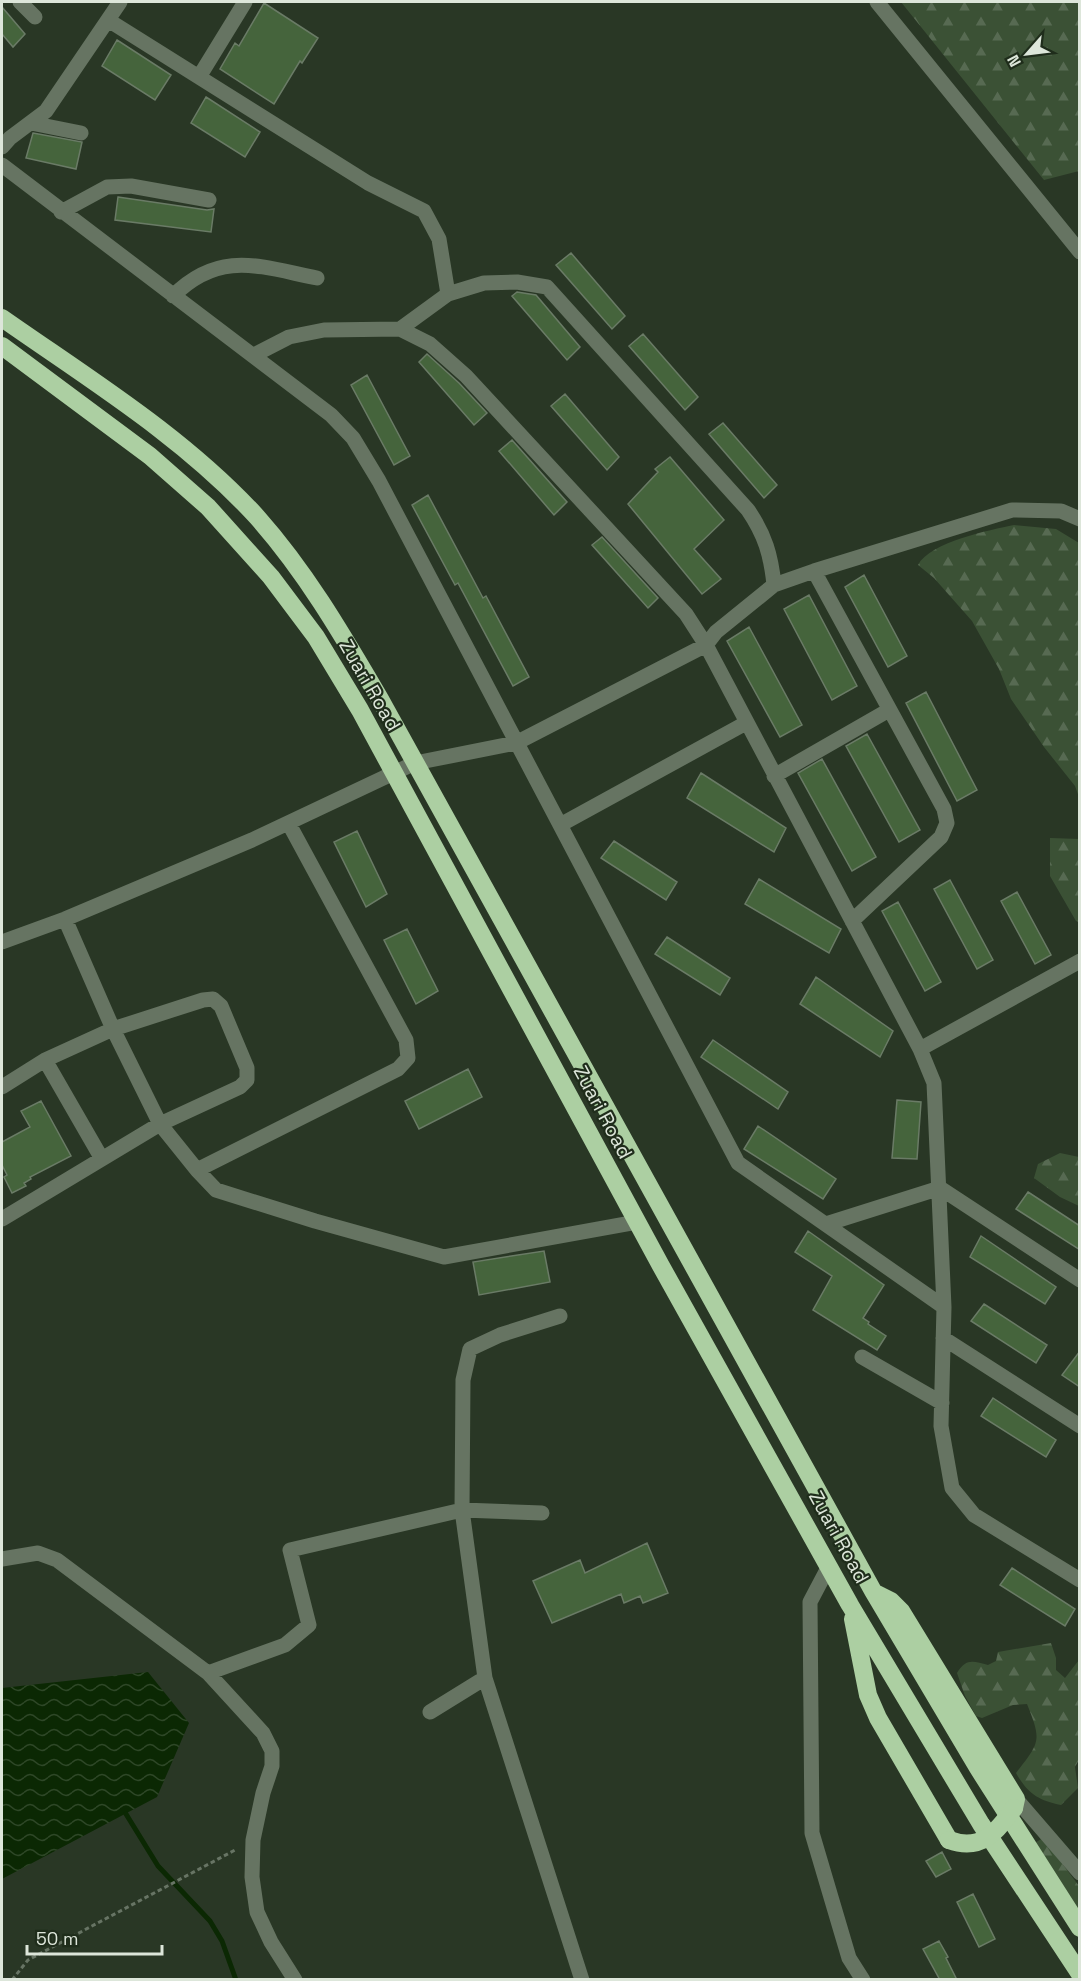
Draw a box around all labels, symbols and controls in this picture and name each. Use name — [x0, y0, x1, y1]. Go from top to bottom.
north arrow — [997, 24, 1057, 84]
text: N — [1002, 51, 1026, 70]
street label: Zuari Road — [333, 634, 407, 736]
street label: Zuari Road — [568, 1061, 638, 1163]
street label: Zuari Road — [803, 1486, 875, 1588]
scale bar — [27, 1918, 162, 1956]
text: 50 m — [36, 1927, 78, 1950]

